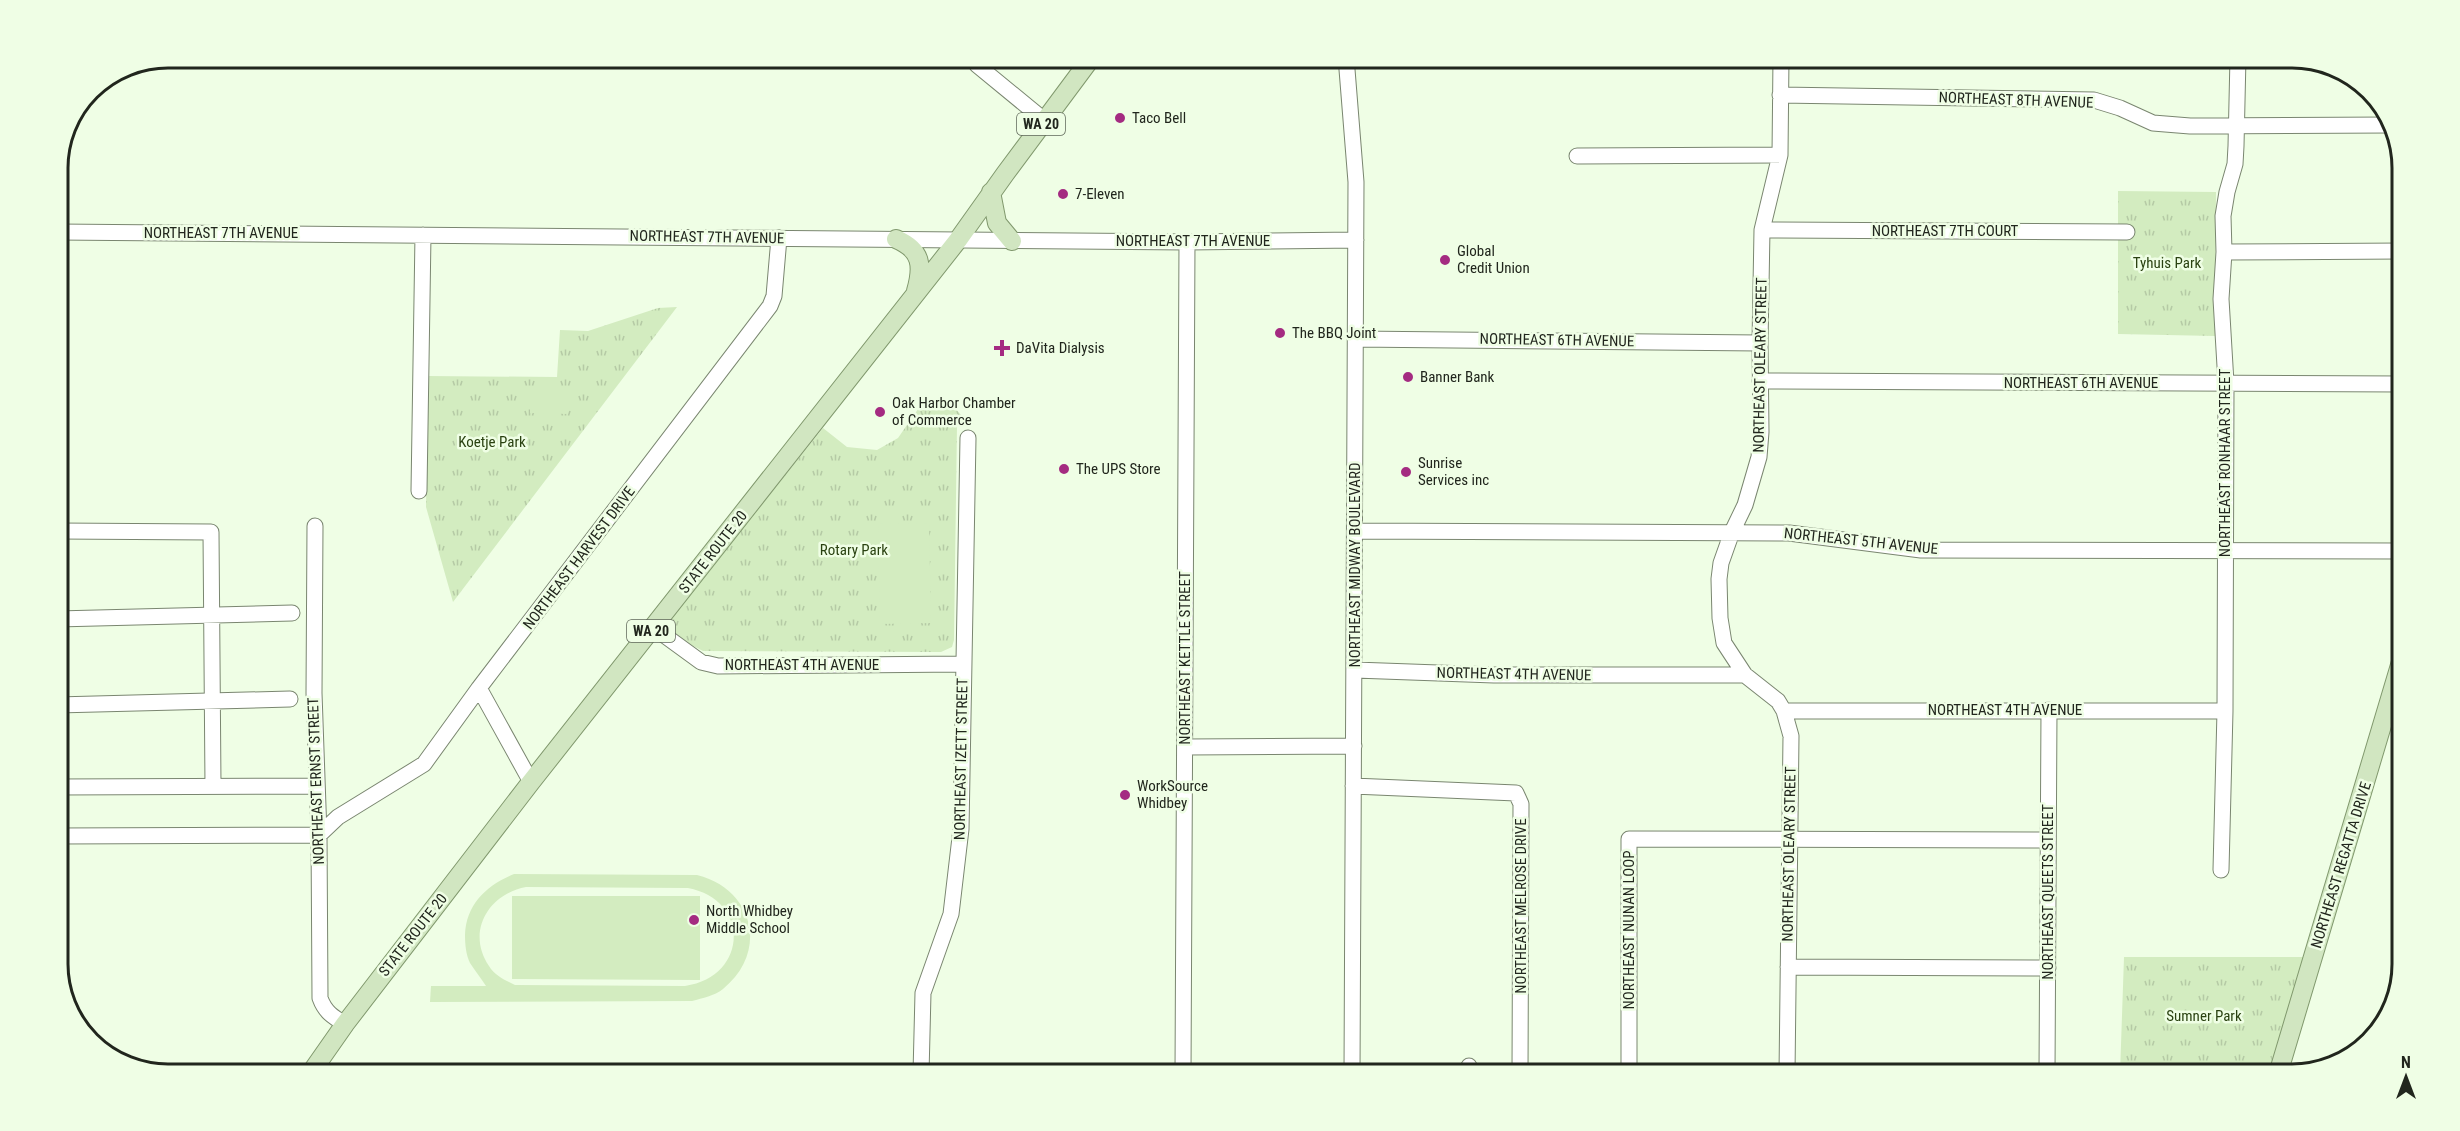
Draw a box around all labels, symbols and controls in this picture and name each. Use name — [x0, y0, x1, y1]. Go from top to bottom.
street label: NORTHEAST 8TH AVENUE — [1938, 88, 2094, 112]
place label: Taco Bell — [1132, 109, 1186, 127]
marker: Taco Bell — [1113, 111, 1127, 125]
road number: WA 20 — [1017, 113, 1065, 135]
place label: 7-Eleven — [1075, 185, 1125, 203]
marker: 7-Eleven — [1056, 187, 1070, 201]
street label: NORTHEAST 7TH COURT — [1872, 222, 2019, 240]
street label: NORTHEAST 7TH AVENUE — [144, 224, 298, 242]
street label: NORTHEAST 7TH AVENUE — [630, 227, 784, 247]
street label: NORTHEAST 7TH AVENUE — [1116, 232, 1270, 250]
place label: Global Credit Union — [1457, 242, 1530, 277]
marker: Global Credit Union — [1438, 253, 1452, 267]
park label: Tyhuis Park — [2133, 254, 2201, 272]
street label: NORTHEAST OLEARY STREET — [1749, 277, 1771, 453]
place label: The BBQ Joint — [1292, 324, 1376, 342]
marker: The BBQ Joint — [1273, 326, 1287, 340]
street label: NORTHEAST 6TH AVENUE — [1480, 330, 1634, 350]
marker: DaVita Dialysis — [993, 339, 1011, 357]
place label: DaVita Dialysis — [1016, 339, 1105, 357]
place label: Banner Bank — [1420, 368, 1495, 386]
street label: NORTHEAST RONHAAR STREET — [2216, 369, 2234, 557]
marker: Banner Bank — [1401, 370, 1415, 384]
street label: NORTHEAST 6TH AVENUE — [2004, 374, 2158, 392]
place label: Oak Harbor Chamber of Commerce — [892, 394, 1016, 429]
marker: Oak Harbor Chamber of Commerce — [873, 405, 887, 419]
park label: Koetje Park — [458, 433, 526, 451]
place label: Sunrise Services inc — [1418, 454, 1489, 489]
place label: The UPS Store — [1076, 460, 1161, 478]
marker: The UPS Store — [1057, 462, 1071, 476]
street label: NORTHEAST MIDWAY BOULEVARD — [1346, 463, 1364, 667]
marker: Sunrise Services inc — [1399, 465, 1413, 479]
street label: NORTHEAST HARVEST DRIVE — [519, 483, 639, 633]
street label: STATE ROUTE 20 — [675, 507, 751, 597]
street label: NORTHEAST 5TH AVENUE — [1783, 524, 1939, 558]
park label: Rotary Park — [820, 541, 888, 559]
street label: NORTHEAST KETTLE STREET — [1176, 571, 1194, 745]
road number: WA 20 — [627, 620, 675, 642]
street label: NORTHEAST 4TH AVENUE — [725, 656, 879, 674]
street label: NORTHEAST 4TH AVENUE — [1437, 664, 1591, 684]
street label: NORTHEAST IZETT STREET — [951, 678, 971, 840]
street label: NORTHEAST ERNST STREET — [304, 697, 328, 865]
street label: NORTHEAST 4TH AVENUE — [1928, 701, 2082, 719]
street label: NORTHEAST OLEARY STREET — [1778, 766, 1800, 942]
place label: WorkSource Whidbey — [1137, 777, 1208, 812]
street label: NORTHEAST REGATTA DRIVE — [2307, 780, 2375, 950]
marker: WorkSource Whidbey — [1118, 788, 1132, 802]
street label: NORTHEAST QUEETS STREET — [2039, 804, 2057, 980]
street label: NORTHEAST MELROSE DRIVE — [1512, 818, 1530, 994]
street label: NORTHEAST NUNAN LOOP — [1620, 850, 1638, 1010]
street label: STATE ROUTE 20 — [375, 890, 451, 980]
place label: North Whidbey Middle School — [706, 902, 793, 937]
marker: North Whidbey Middle School — [687, 913, 701, 927]
park label: Sumner Park — [2166, 1007, 2242, 1025]
north arrow — [2376, 1047, 2436, 1107]
text: N — [2401, 1053, 2411, 1072]

